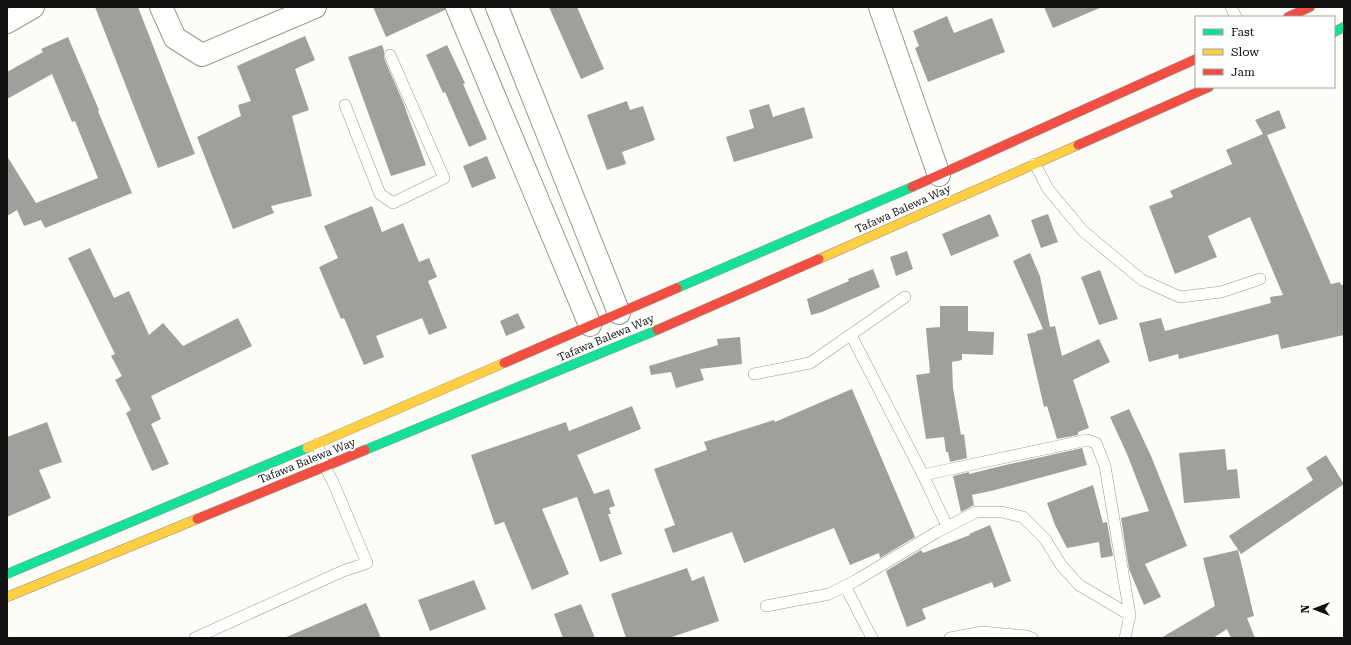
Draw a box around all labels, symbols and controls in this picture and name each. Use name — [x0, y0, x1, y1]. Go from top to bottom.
legend — [1195, 16, 1335, 88]
text: Fast — [1231, 25, 1255, 39]
text: Slow — [1231, 45, 1259, 59]
text: Jam — [1231, 65, 1255, 79]
street label: Tafawa Balewa Way — [853, 182, 953, 236]
street label: Tafawa Balewa Way — [556, 312, 657, 364]
street label: Tafawa Balewa Way — [257, 435, 358, 486]
north arrow — [1295, 589, 1335, 629]
text: N — [1299, 604, 1312, 613]

